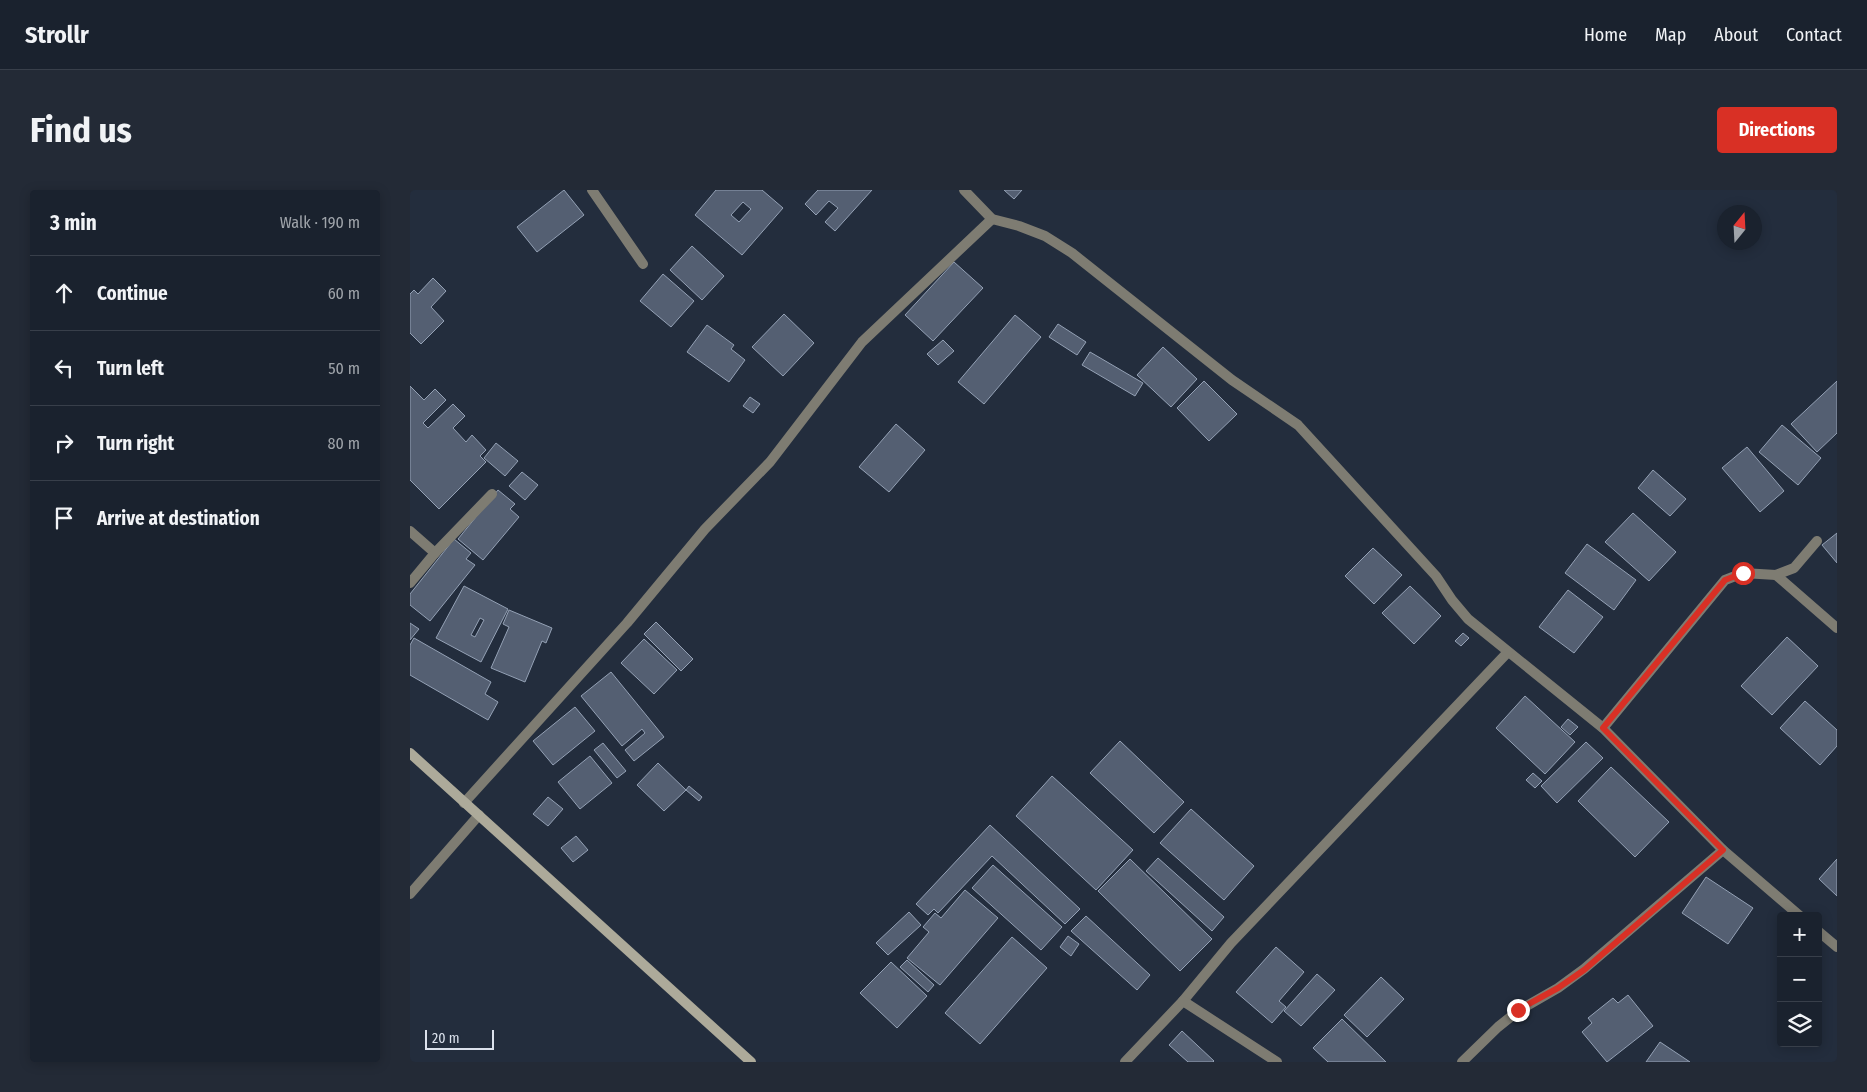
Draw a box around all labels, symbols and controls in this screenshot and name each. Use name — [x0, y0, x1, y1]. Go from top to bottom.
text: Strollr — [25, 21, 89, 49]
text: Home — [1584, 24, 1627, 46]
text: Map — [1655, 24, 1686, 46]
text: About — [1714, 24, 1758, 46]
text: Contact — [1786, 24, 1842, 46]
button: Directions — [1717, 107, 1837, 153]
text: Find us — [30, 109, 132, 151]
north arrow — [1717, 205, 1762, 250]
text: 3 min — [50, 210, 97, 236]
text: Walk · 190 m — [280, 213, 360, 232]
icon: ahead — [50, 279, 78, 307]
text: Continue — [97, 282, 168, 305]
text: 60 m — [328, 284, 360, 303]
icon: left — [50, 354, 78, 382]
text: Turn left — [97, 357, 164, 380]
text: 50 m — [328, 359, 360, 378]
icon: right — [50, 429, 78, 457]
text: Turn right — [97, 432, 174, 455]
text: 80 m — [328, 434, 360, 453]
icon: arrive — [50, 504, 78, 532]
text: Arrive at destination — [97, 507, 260, 530]
route start — [1732, 562, 1755, 585]
map controls — [1777, 912, 1822, 1047]
button: + — [1777, 912, 1822, 957]
button: − — [1777, 957, 1822, 1002]
route end — [1507, 999, 1530, 1022]
button: layers — [1777, 1002, 1822, 1047]
scale bar — [425, 1027, 494, 1050]
text: 20 m — [432, 1030, 460, 1047]

